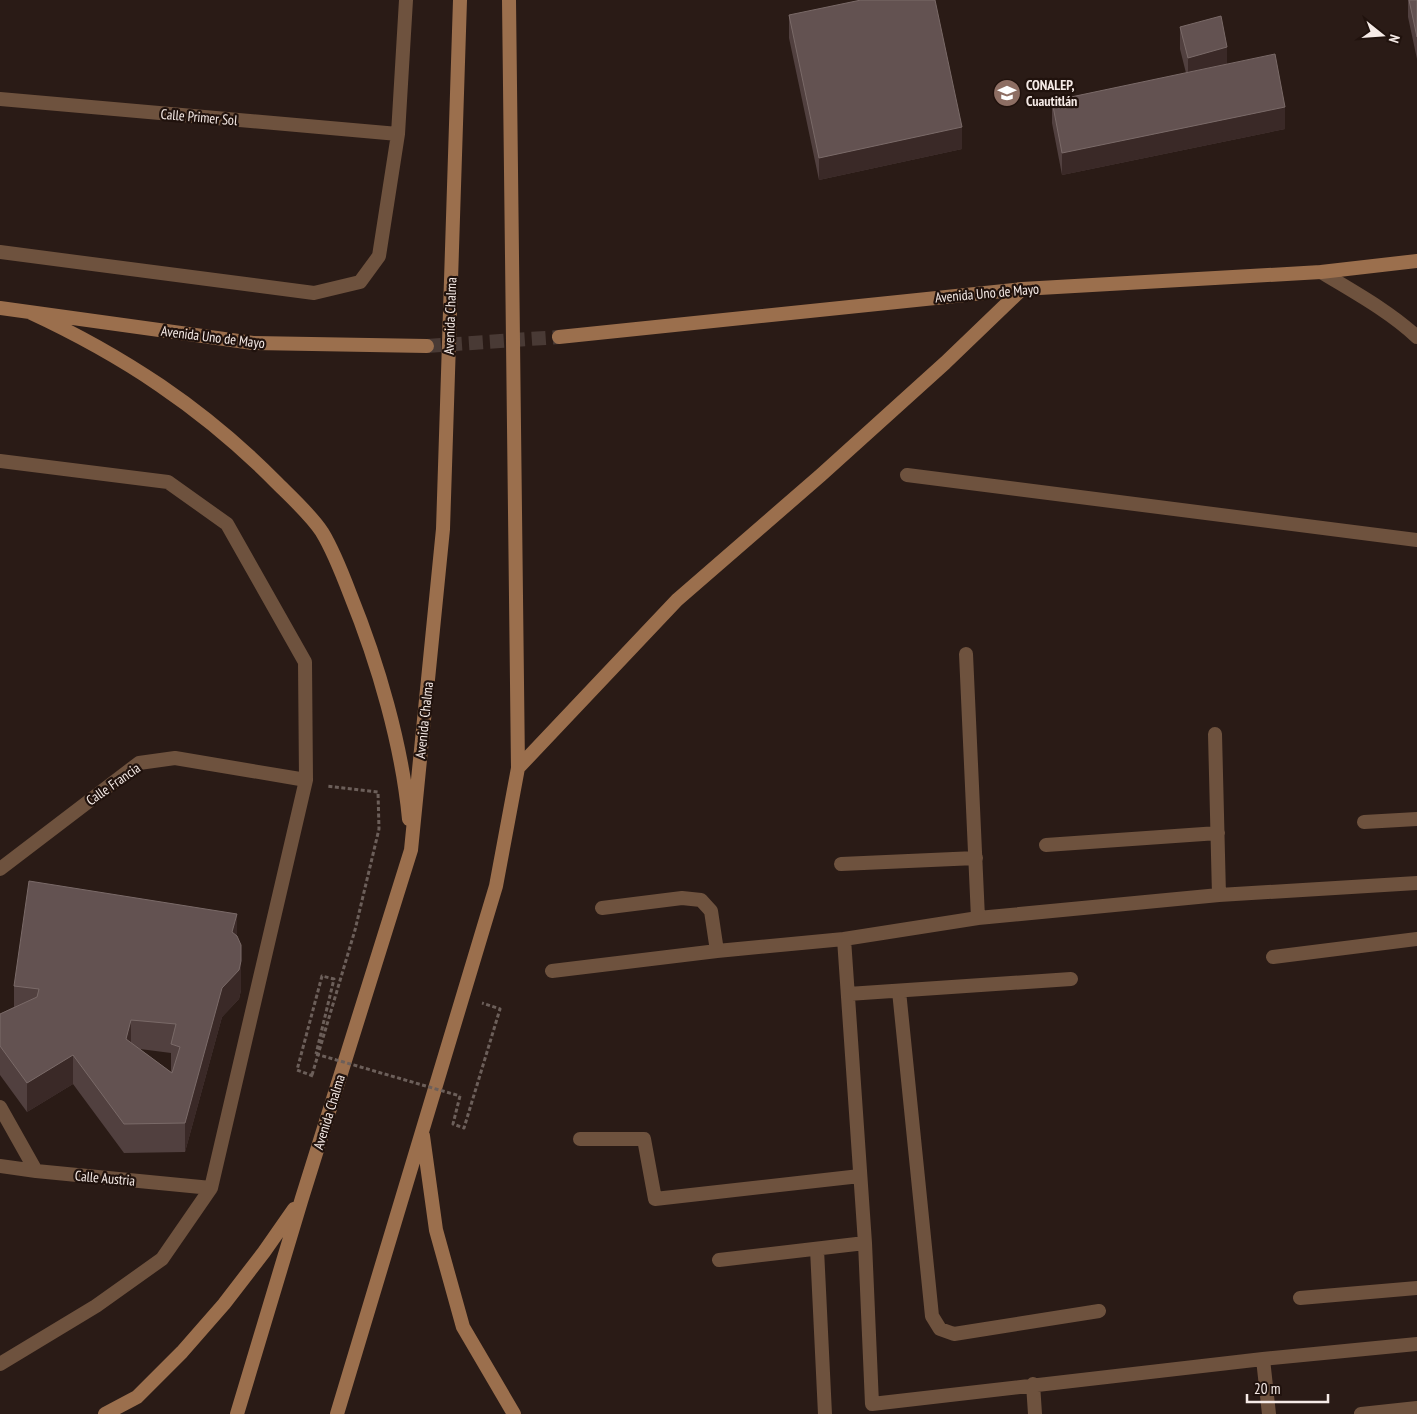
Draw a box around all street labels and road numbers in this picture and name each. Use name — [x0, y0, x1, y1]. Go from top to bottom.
street label: Calle Primer Sol — [160, 105, 239, 129]
street label: Avenida Chalma — [440, 277, 460, 355]
street label: Avenida Uno de Mayo — [934, 279, 1040, 307]
street label: Avenida Uno de Mayo — [160, 322, 266, 352]
street label: Avenida Chalma — [411, 681, 437, 759]
street label: Calle Francia — [82, 759, 144, 809]
street label: Avenida Chalma — [309, 1072, 349, 1152]
street label: Calle Austria — [74, 1166, 136, 1190]

